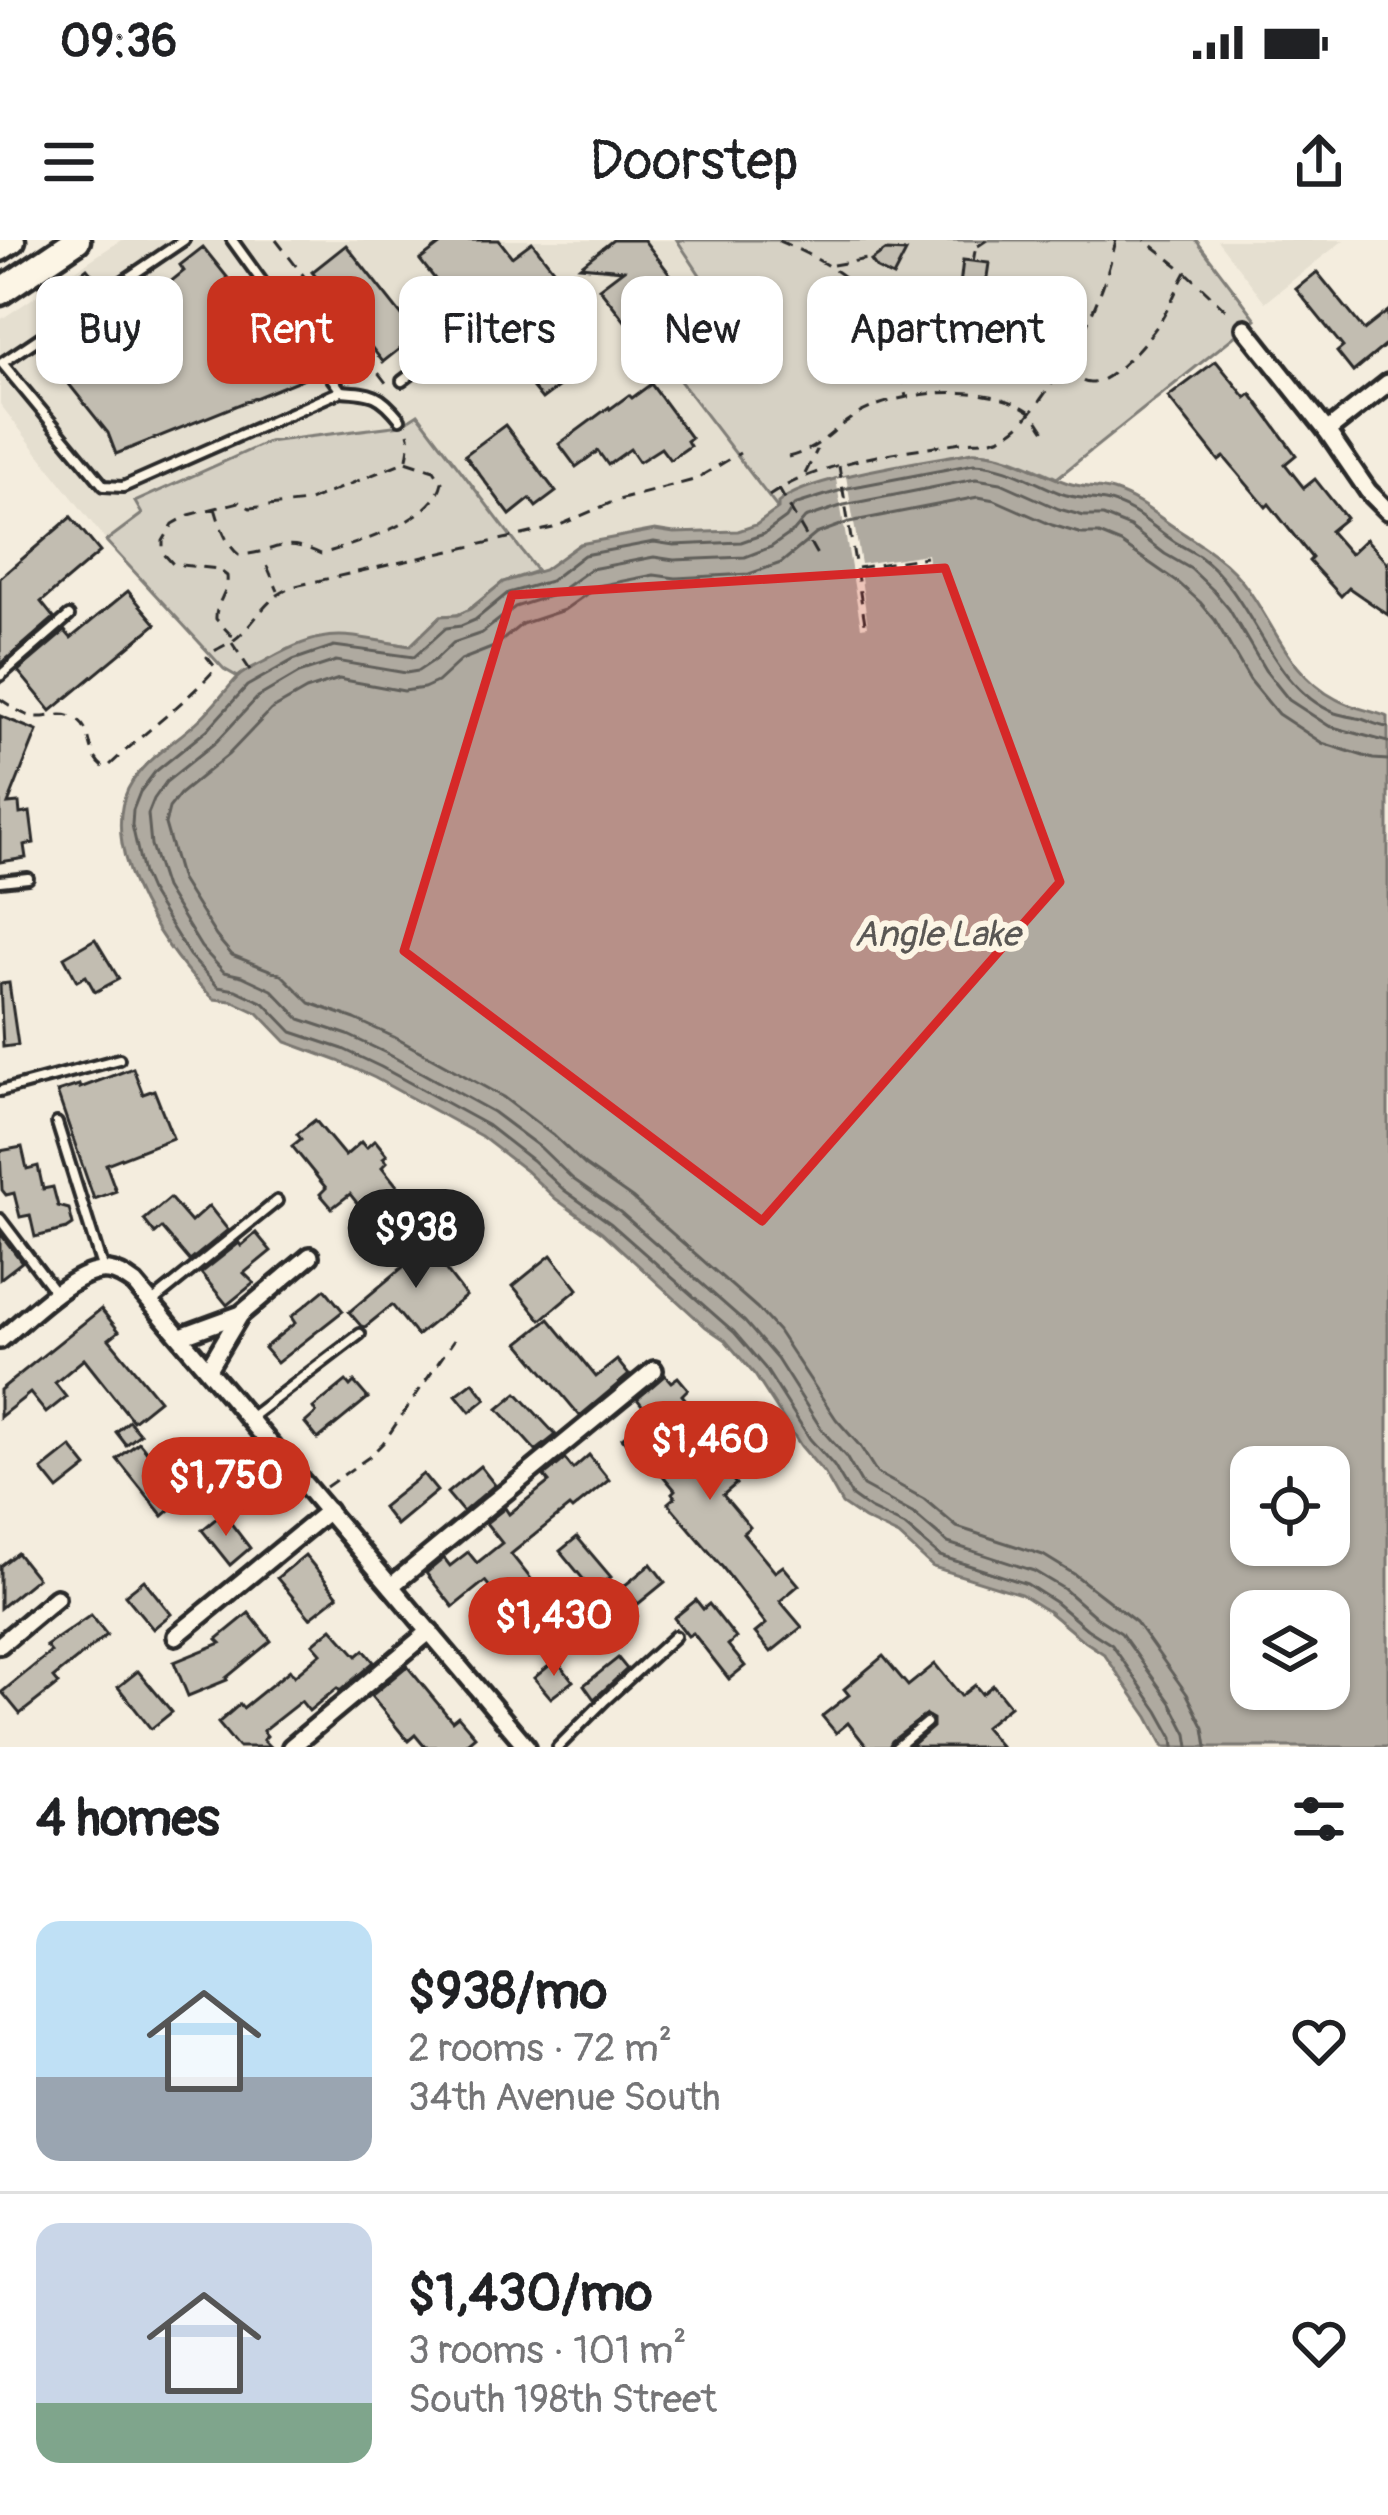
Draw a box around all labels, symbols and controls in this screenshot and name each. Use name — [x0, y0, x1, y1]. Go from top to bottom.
text: 09:36 — [60, 14, 177, 70]
text: Doorstep — [589, 128, 799, 196]
icon: menu — [36, 129, 102, 195]
icon: share — [1286, 129, 1352, 195]
chip: Buy — [36, 276, 183, 384]
chip: Rent — [207, 276, 375, 384]
chip: Filters — [399, 276, 597, 384]
chip: New — [621, 276, 783, 384]
chip: Apartment — [807, 276, 1087, 384]
water label: Angle Lake — [854, 912, 1023, 957]
pin: $938 — [345, 1189, 487, 1291]
text: $938 — [375, 1203, 457, 1252]
pin: $1,460 — [612, 1401, 808, 1503]
text: $1,460 — [651, 1415, 769, 1464]
pin: $1,750 — [128, 1437, 324, 1539]
map controls — [1230, 1446, 1350, 1710]
button: locate — [1230, 1446, 1350, 1566]
text: $1,750 — [169, 1451, 283, 1500]
pin: $1,430 — [456, 1577, 652, 1679]
button: layers — [1230, 1590, 1350, 1710]
text: $1,430 — [495, 1591, 613, 1640]
icon: filters — [1286, 1786, 1352, 1852]
text: 4 homes — [36, 1787, 220, 1851]
text: $938/mo — [408, 1960, 607, 2024]
icon: home — [132, 1969, 276, 2113]
icon: heart — [1286, 2008, 1352, 2074]
text: 2 rooms · 72 m² — [408, 2024, 672, 2073]
text: 34th Avenue South — [408, 2073, 721, 2122]
text: $1,430/mo — [408, 2262, 652, 2326]
icon: home — [132, 2271, 276, 2415]
icon: heart — [1286, 2310, 1352, 2376]
text: 3 rooms · 101 m² — [408, 2326, 687, 2375]
text: South 198th Street — [408, 2375, 717, 2424]

